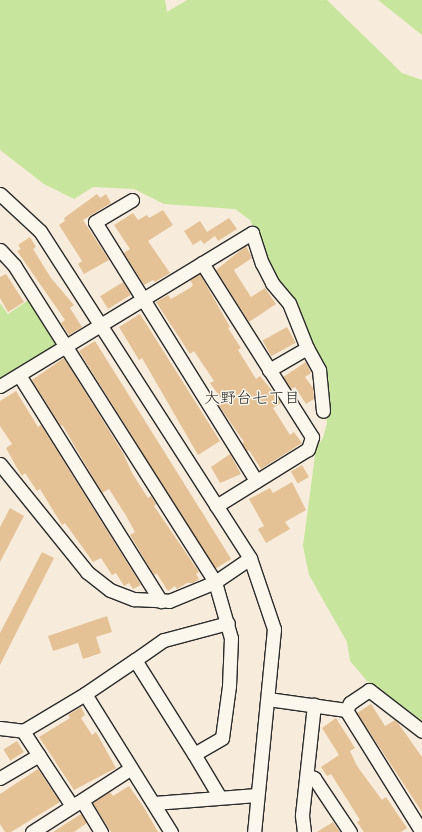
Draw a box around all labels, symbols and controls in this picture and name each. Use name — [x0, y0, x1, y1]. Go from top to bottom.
district label: 大野台七丁目 — [204, 389, 300, 409]

